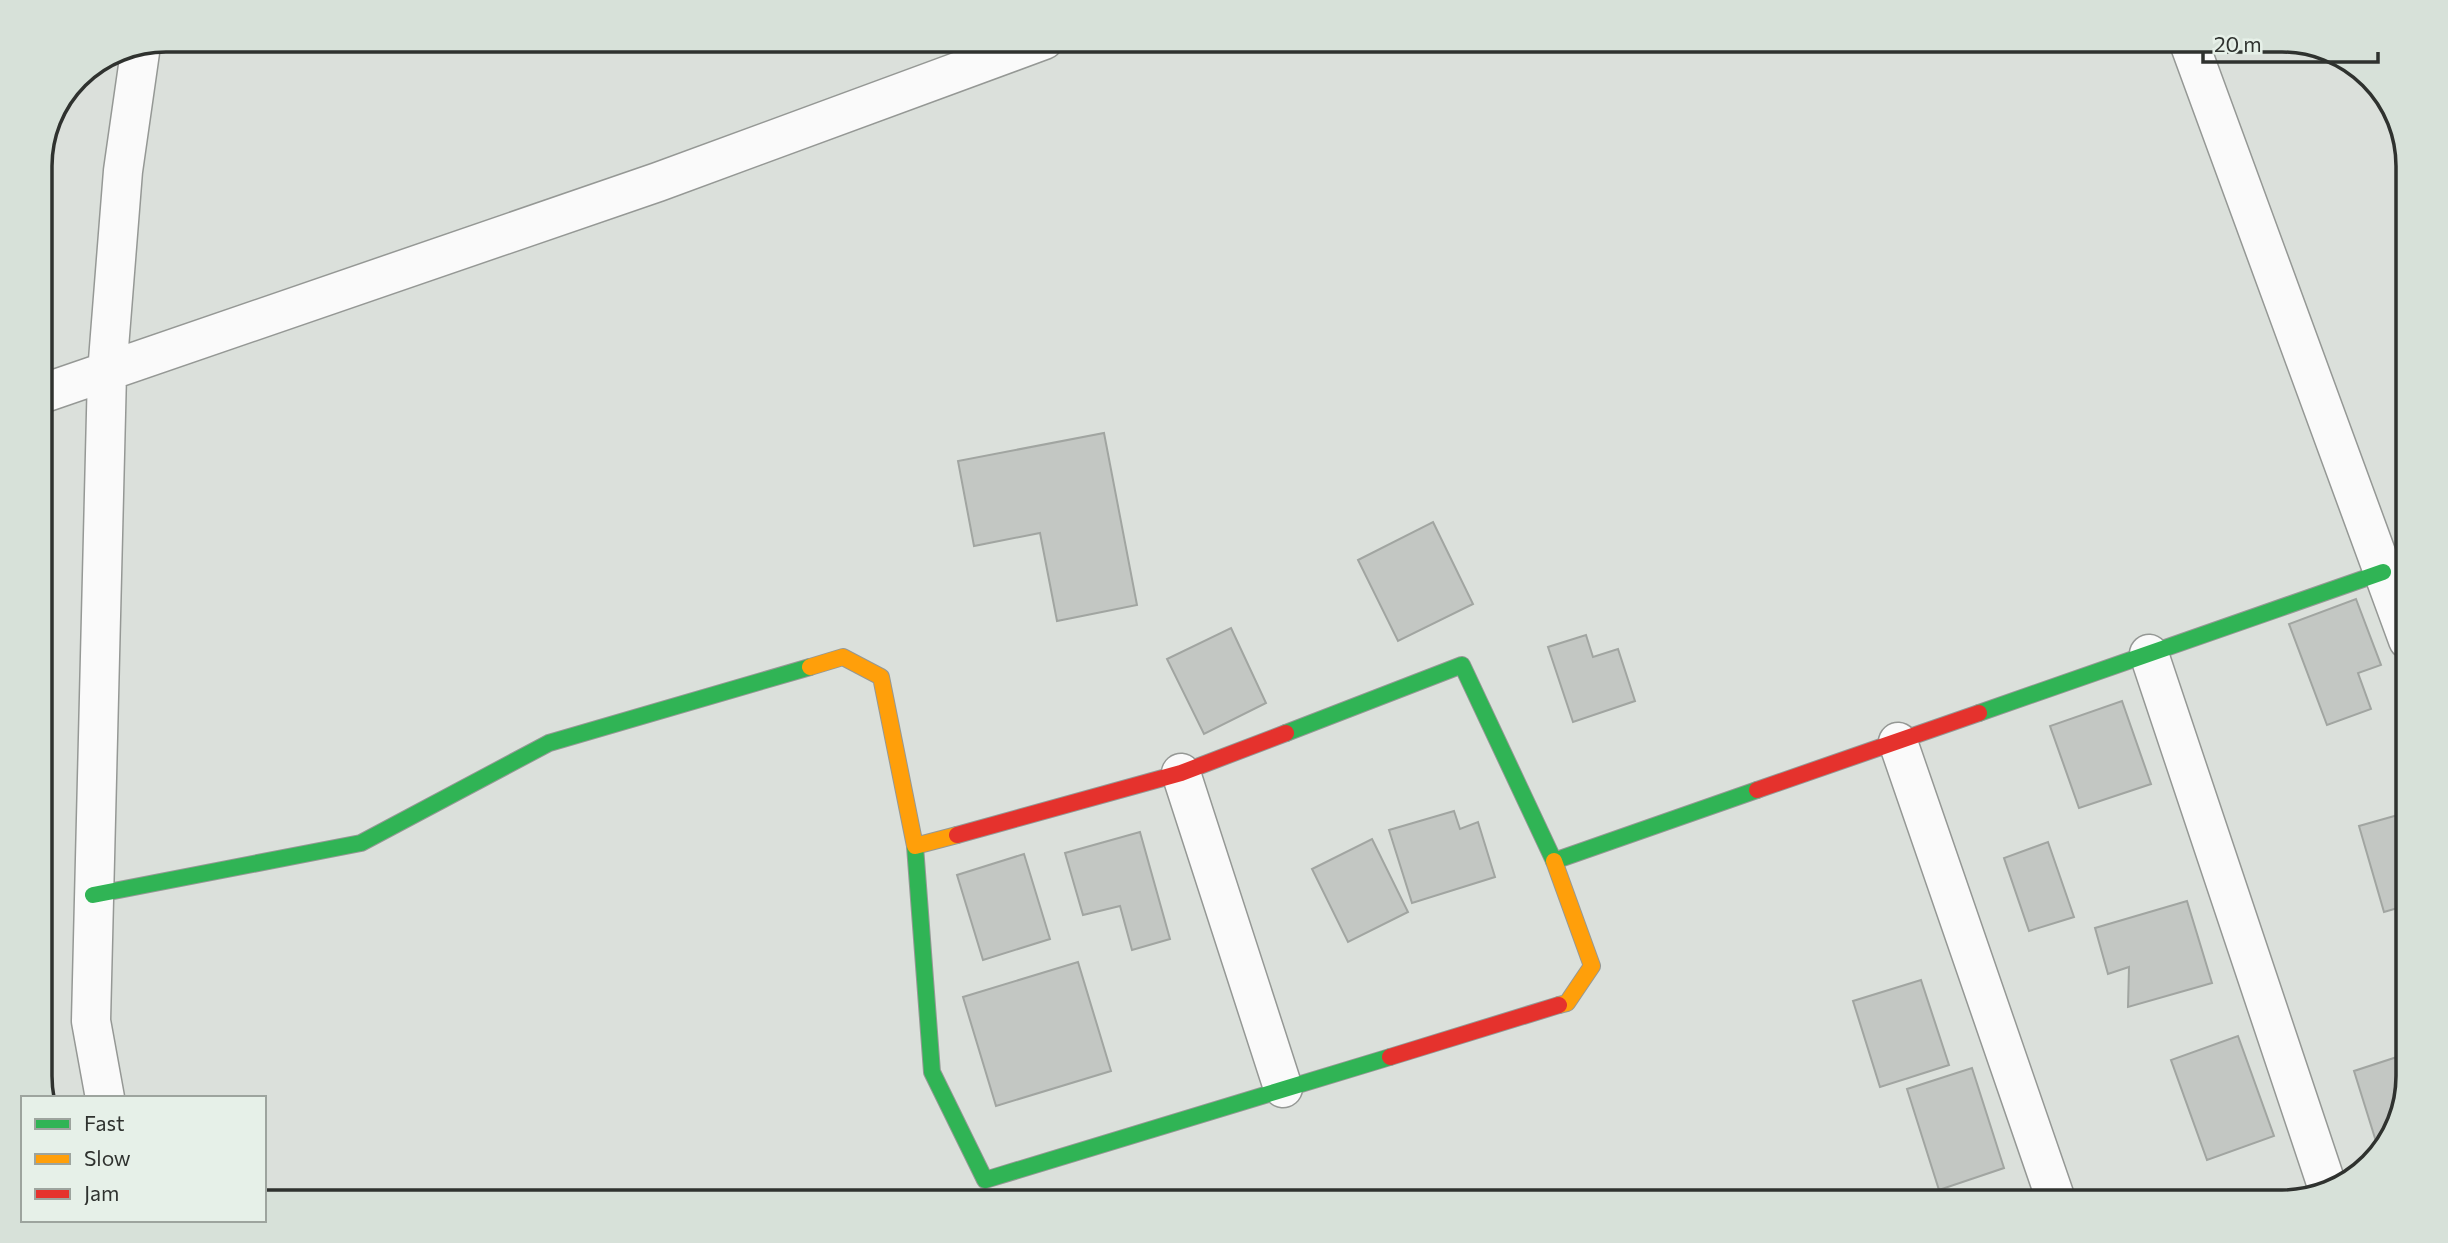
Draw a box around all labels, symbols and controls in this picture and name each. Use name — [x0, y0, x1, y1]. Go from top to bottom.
scale bar — [2203, 21, 2378, 65]
text: 20 m — [2214, 31, 2262, 56]
legend — [21, 1096, 266, 1222]
text: Fast — [84, 1110, 125, 1135]
text: Slow — [84, 1145, 131, 1170]
text: Jam — [84, 1180, 119, 1205]

